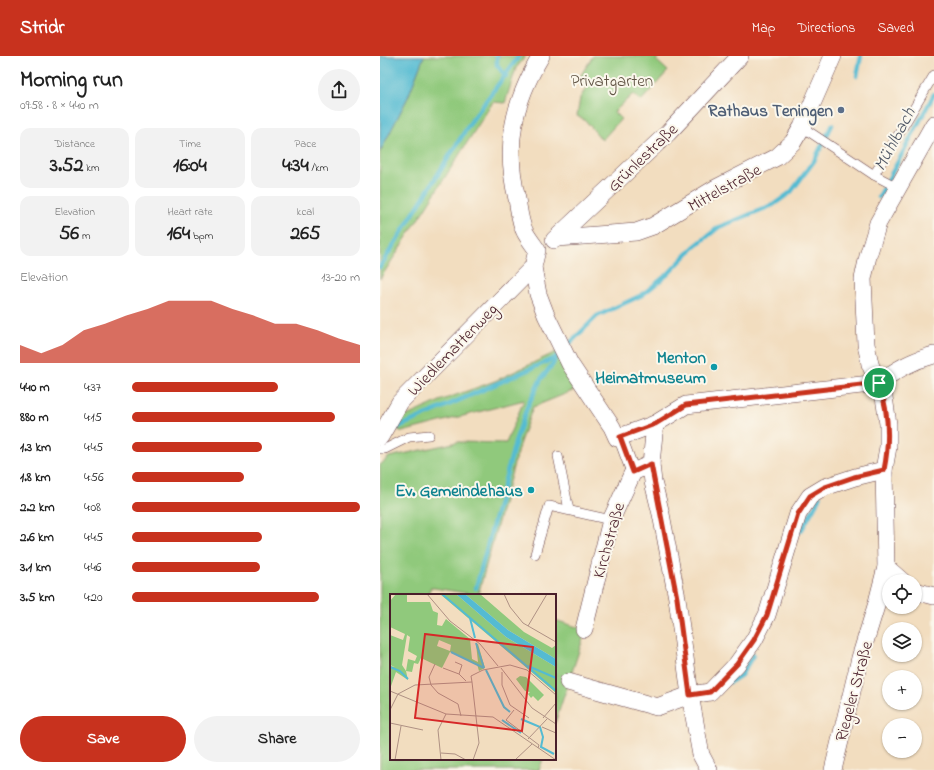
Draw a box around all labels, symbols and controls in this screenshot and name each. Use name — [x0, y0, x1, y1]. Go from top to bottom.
text: Stridr — [20, 15, 64, 42]
text: Map — [752, 18, 775, 39]
text: Directions — [797, 18, 855, 39]
text: Saved — [877, 18, 914, 39]
text: Morning run — [20, 65, 123, 97]
button: share — [318, 69, 360, 111]
park label: Privatgarten — [571, 69, 653, 96]
text: 09:58 · 8 × 440 m — [20, 96, 99, 115]
place label: Rathaus Teningen — [708, 99, 834, 126]
water label: Mühlbach — [868, 103, 924, 176]
marker: Rathaus Teningen — [836, 105, 846, 115]
street label: Grünlestraße — [602, 118, 684, 198]
text: Distance — [54, 136, 95, 152]
text: Time — [179, 136, 201, 152]
text: Pace — [295, 136, 316, 152]
text: 3.52 — [50, 152, 83, 181]
text: 16:04 — [173, 152, 207, 181]
text: 4:34 — [282, 152, 309, 181]
street label: Mittelstraße — [683, 158, 766, 219]
text: km — [83, 160, 100, 176]
text: /km — [309, 160, 328, 176]
text: Elevation — [54, 204, 95, 220]
text: Heart rate — [167, 204, 213, 220]
text: kcal — [297, 204, 314, 220]
text: 56 — [59, 220, 79, 249]
text: 164 — [167, 220, 190, 249]
text: 265 — [290, 220, 320, 249]
text: m — [79, 228, 90, 244]
text: bpm — [190, 228, 213, 244]
text: Elevation — [20, 268, 68, 287]
text: 13–20 m — [321, 268, 360, 287]
street label: Wiedlemattenweg — [402, 298, 506, 404]
place label: Menton Heimatmuseum — [595, 346, 707, 391]
marker: Menton Heimatmuseum — [709, 362, 719, 372]
pin — [862, 366, 896, 400]
icon: arrive — [868, 372, 890, 394]
text: 440 m — [20, 378, 50, 397]
text: 4:37 — [84, 378, 101, 397]
text: 880 m — [20, 408, 49, 427]
text: 4:15 — [84, 408, 102, 427]
text: 1.3 km — [20, 438, 51, 457]
text: 4:45 — [84, 438, 103, 457]
text: 1.8 km — [20, 468, 51, 487]
text: 4:56 — [84, 468, 104, 487]
place label: Ev. Gemeindehaus — [395, 479, 523, 504]
marker: Ev. Gemeindehaus — [526, 485, 536, 495]
text: 2.2 km — [20, 498, 55, 517]
text: 4:08 — [84, 498, 101, 517]
street label: Kirchstraße — [587, 499, 632, 581]
text: 2.6 km — [20, 528, 54, 547]
text: 4:45 — [84, 528, 103, 547]
text: 3.1 km — [20, 558, 51, 577]
text: 4:46 — [84, 558, 102, 577]
map controls — [882, 574, 922, 758]
button: locate — [882, 574, 922, 614]
text: 3.5 km — [20, 588, 55, 607]
text: 4:20 — [84, 588, 103, 607]
inset map — [390, 594, 556, 760]
button: layers — [882, 622, 922, 662]
street label: Riegeler Straße — [829, 638, 882, 745]
button: + — [882, 670, 922, 710]
button: Save — [20, 716, 186, 762]
button: Share — [194, 716, 360, 762]
button: − — [882, 718, 922, 758]

